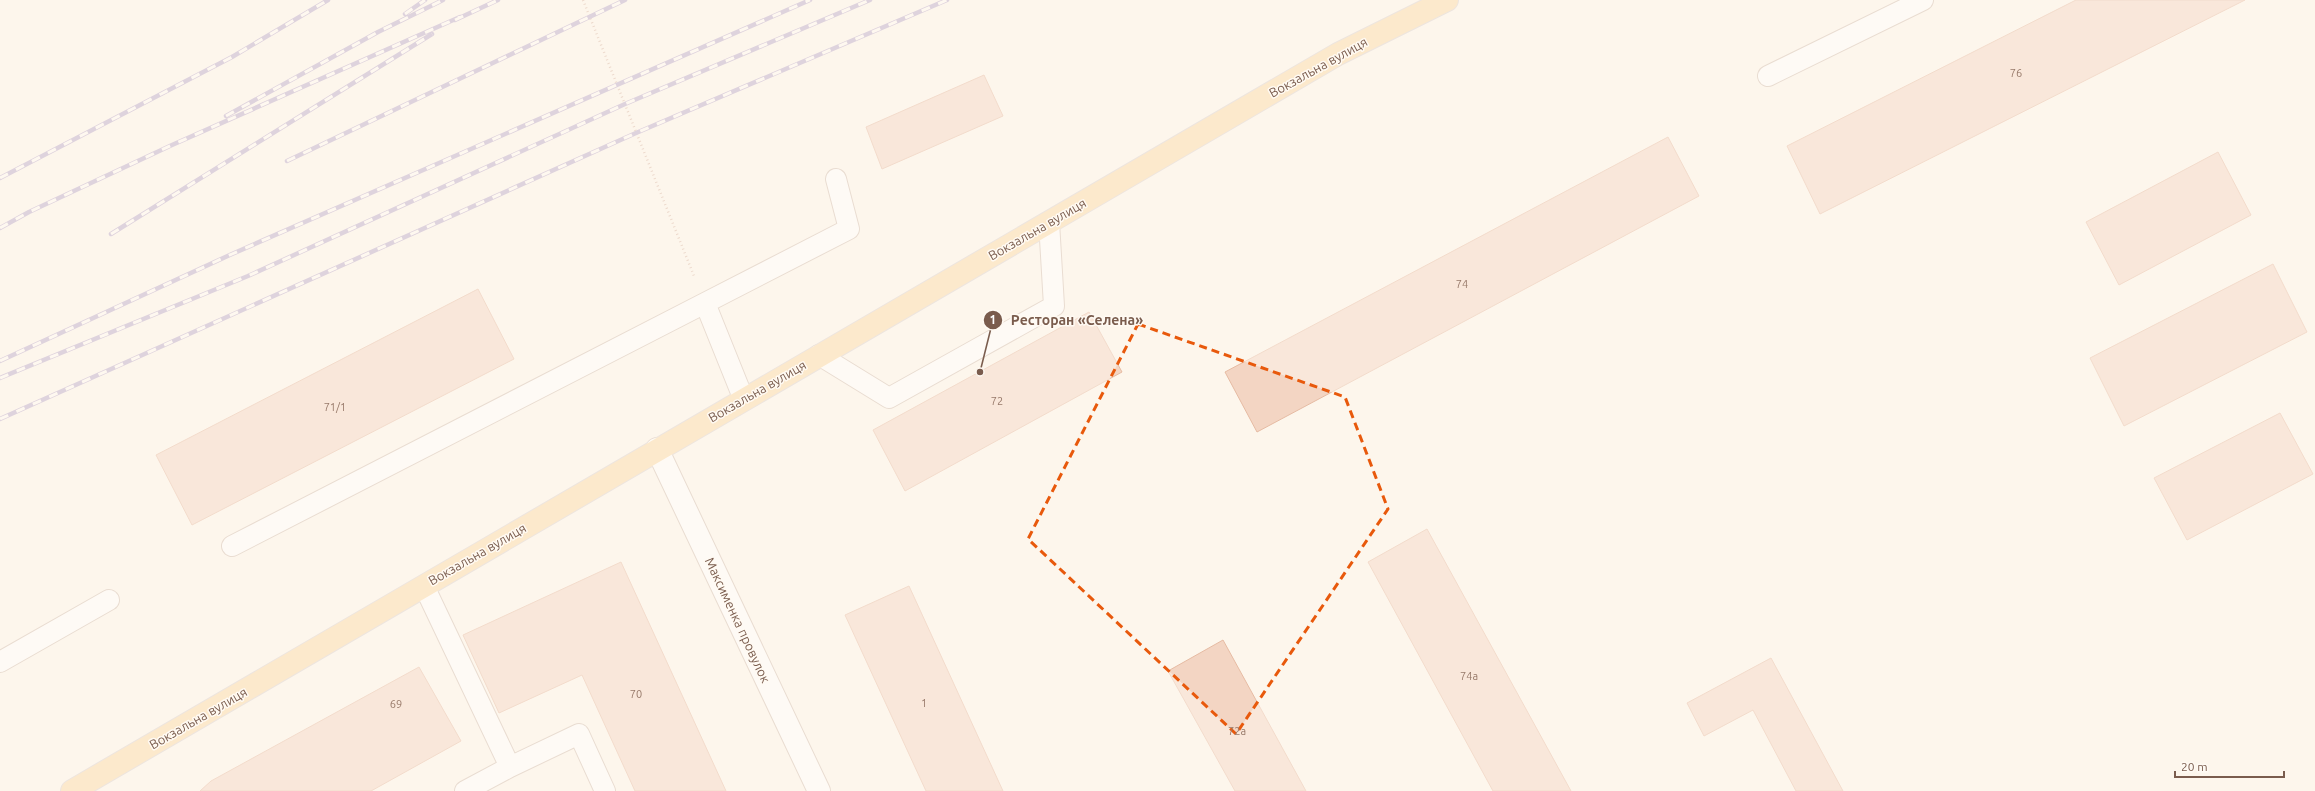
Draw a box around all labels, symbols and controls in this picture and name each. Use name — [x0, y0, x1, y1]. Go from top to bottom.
street label: Вокзальна вулиця — [1266, 34, 1370, 100]
house number: 76 — [2010, 67, 2022, 79]
street label: Вокзальна вулиця — [986, 195, 1088, 263]
house number: 74 — [1456, 278, 1468, 290]
callout: Ресторан «Селена» — [983, 307, 1151, 333]
text: Ресторан «Селена» — [1011, 312, 1143, 328]
text: 1 — [990, 313, 996, 326]
street label: Вокзальна вулиця — [706, 357, 808, 425]
house number: 72 — [991, 395, 1003, 407]
house number: 71/1 — [324, 401, 346, 413]
street label: Вокзальна вулиця — [426, 520, 528, 588]
street label: Максименка провулок — [703, 555, 773, 685]
house number: 74а — [1460, 670, 1478, 682]
street label: Вокзальна вулиця — [147, 684, 249, 752]
house number: 70 — [630, 688, 642, 700]
house number: 1 — [921, 697, 927, 709]
house number: 69 — [390, 698, 402, 710]
house number: 72а — [1228, 725, 1246, 737]
scale bar — [2175, 753, 2284, 779]
text: 20 m — [2181, 760, 2208, 773]

